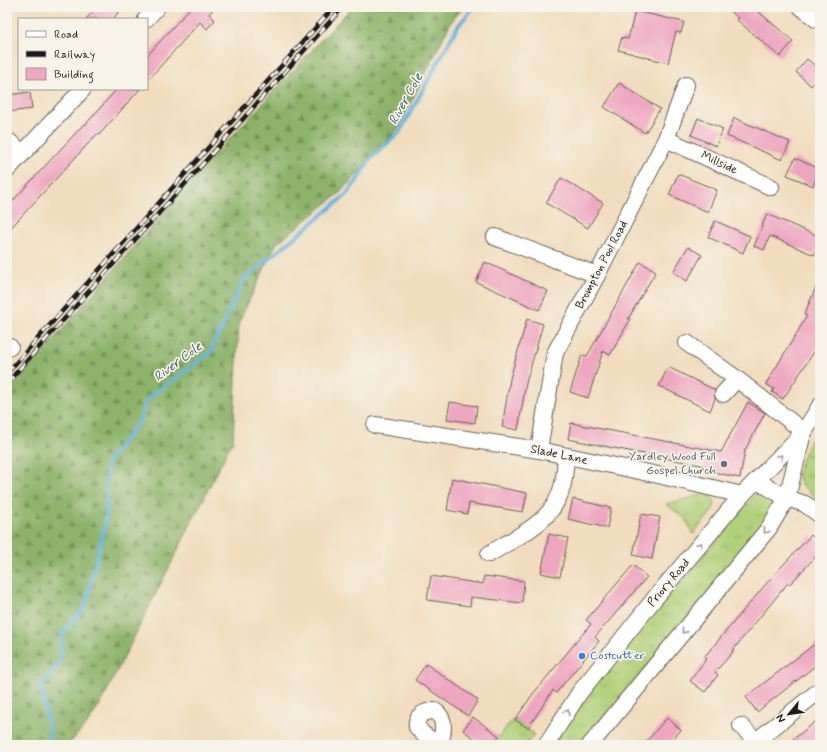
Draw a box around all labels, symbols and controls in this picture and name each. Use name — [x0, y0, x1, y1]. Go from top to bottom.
legend — [18, 18, 148, 90]
text: Road — [54, 27, 78, 43]
text: Railway — [54, 47, 96, 63]
text: Building — [54, 67, 94, 84]
water label: River Cole — [385, 70, 427, 128]
street label: Millside — [698, 148, 740, 179]
street label: Brompton Pool Road — [572, 218, 632, 312]
water label: River Cole — [150, 338, 206, 386]
street label: Slade Lane — [529, 441, 589, 469]
place label: Yardley Wood Full Gospel Church — [628, 449, 716, 479]
one-way arrow — [776, 454, 783, 461]
marker: Yardley Wood Full Gospel Church — [719, 459, 729, 469]
one-way arrow — [764, 526, 771, 533]
one-way arrow — [696, 543, 703, 550]
street label: Priory Road — [644, 556, 694, 610]
one-way arrow — [682, 627, 689, 634]
place label: Costcutter — [590, 648, 645, 664]
marker: Costcutter — [577, 651, 587, 661]
north arrow — [769, 694, 809, 734]
one-way arrow — [562, 709, 570, 716]
text: N — [773, 712, 789, 725]

